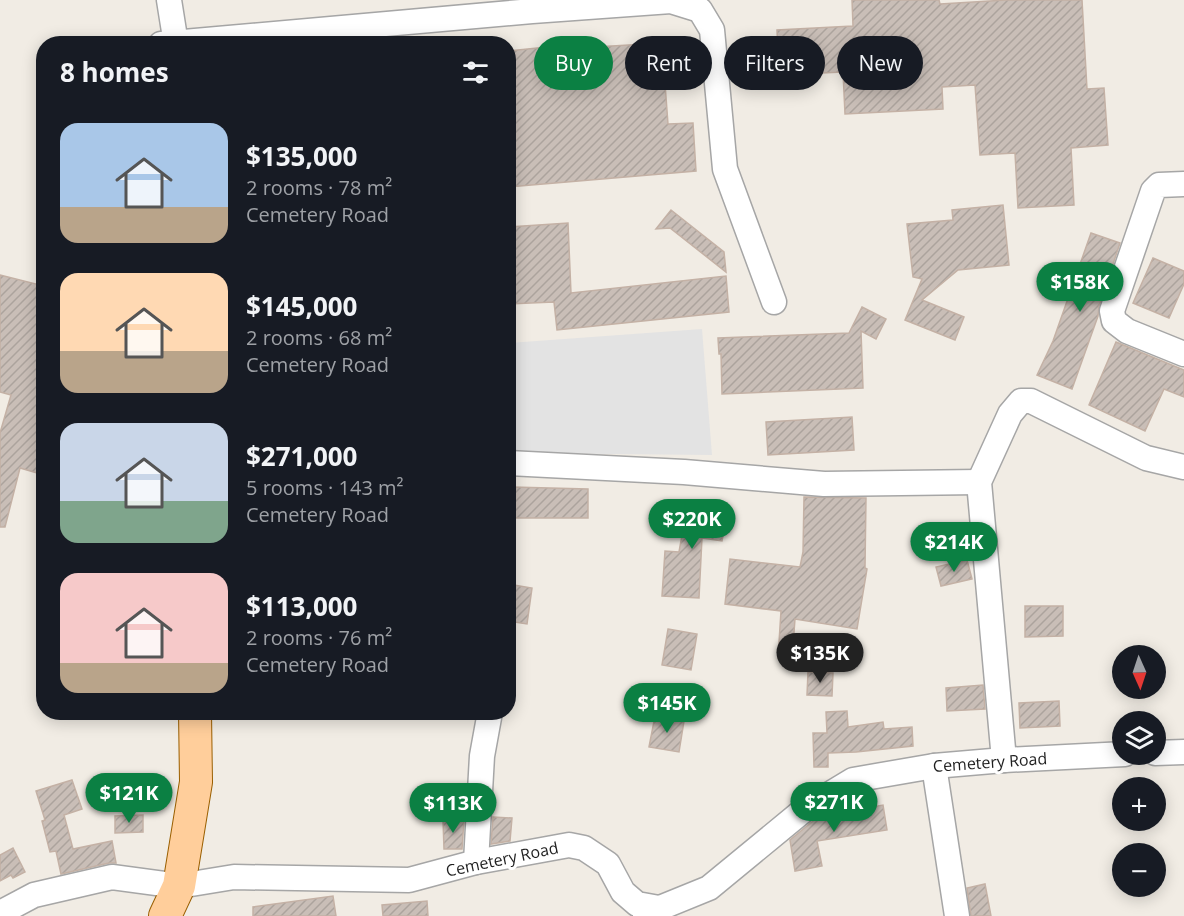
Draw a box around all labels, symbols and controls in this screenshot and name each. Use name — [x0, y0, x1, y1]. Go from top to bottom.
chip: Buy — [534, 36, 613, 90]
chip: Rent — [625, 36, 712, 90]
chip: Filters — [724, 36, 825, 90]
chip: New — [837, 36, 923, 90]
text: 8 homes — [60, 54, 169, 90]
icon: filters — [459, 56, 492, 89]
text: $135,000 — [246, 138, 357, 174]
icon: home — [108, 147, 180, 219]
text: 2 rooms · 78 m² — [246, 174, 392, 201]
text: Cemetery Road — [246, 201, 389, 228]
pin: $158K — [1038, 262, 1122, 313]
text: $158K — [1050, 268, 1110, 295]
text: $145,000 — [246, 288, 357, 324]
icon: home — [108, 297, 180, 369]
text: 2 rooms · 68 m² — [246, 324, 392, 351]
text: Cemetery Road — [246, 351, 389, 378]
text: $271,000 — [246, 438, 357, 474]
icon: home — [108, 447, 180, 519]
text: 5 rooms · 143 m² — [246, 474, 404, 501]
pin: $220K — [650, 499, 734, 550]
text: Cemetery Road — [246, 501, 389, 528]
text: $220K — [662, 505, 722, 532]
pin: $214K — [912, 522, 996, 573]
text: $214K — [924, 528, 984, 555]
text: $113,000 — [246, 588, 357, 624]
icon: home — [108, 597, 180, 669]
text: 2 rooms · 76 m² — [246, 624, 392, 651]
pin: $135K — [778, 633, 862, 684]
text: $135K — [790, 639, 850, 666]
north arrow — [1112, 645, 1166, 699]
map controls — [1112, 645, 1166, 897]
text: Cemetery Road — [246, 651, 389, 678]
pin: $145K — [625, 683, 709, 734]
text: $145K — [637, 689, 697, 716]
button: layers — [1112, 711, 1166, 765]
street label: Cemetery Road — [932, 747, 1048, 777]
pin: $121K — [87, 773, 171, 824]
button: + — [1112, 777, 1166, 831]
text: $121K — [99, 779, 159, 806]
pin: $271K — [792, 782, 876, 833]
pin: $113K — [411, 783, 495, 834]
text: $271K — [804, 788, 864, 815]
text: $113K — [423, 789, 483, 816]
street label: Cemetery Road — [444, 836, 560, 882]
button: − — [1112, 843, 1166, 897]

